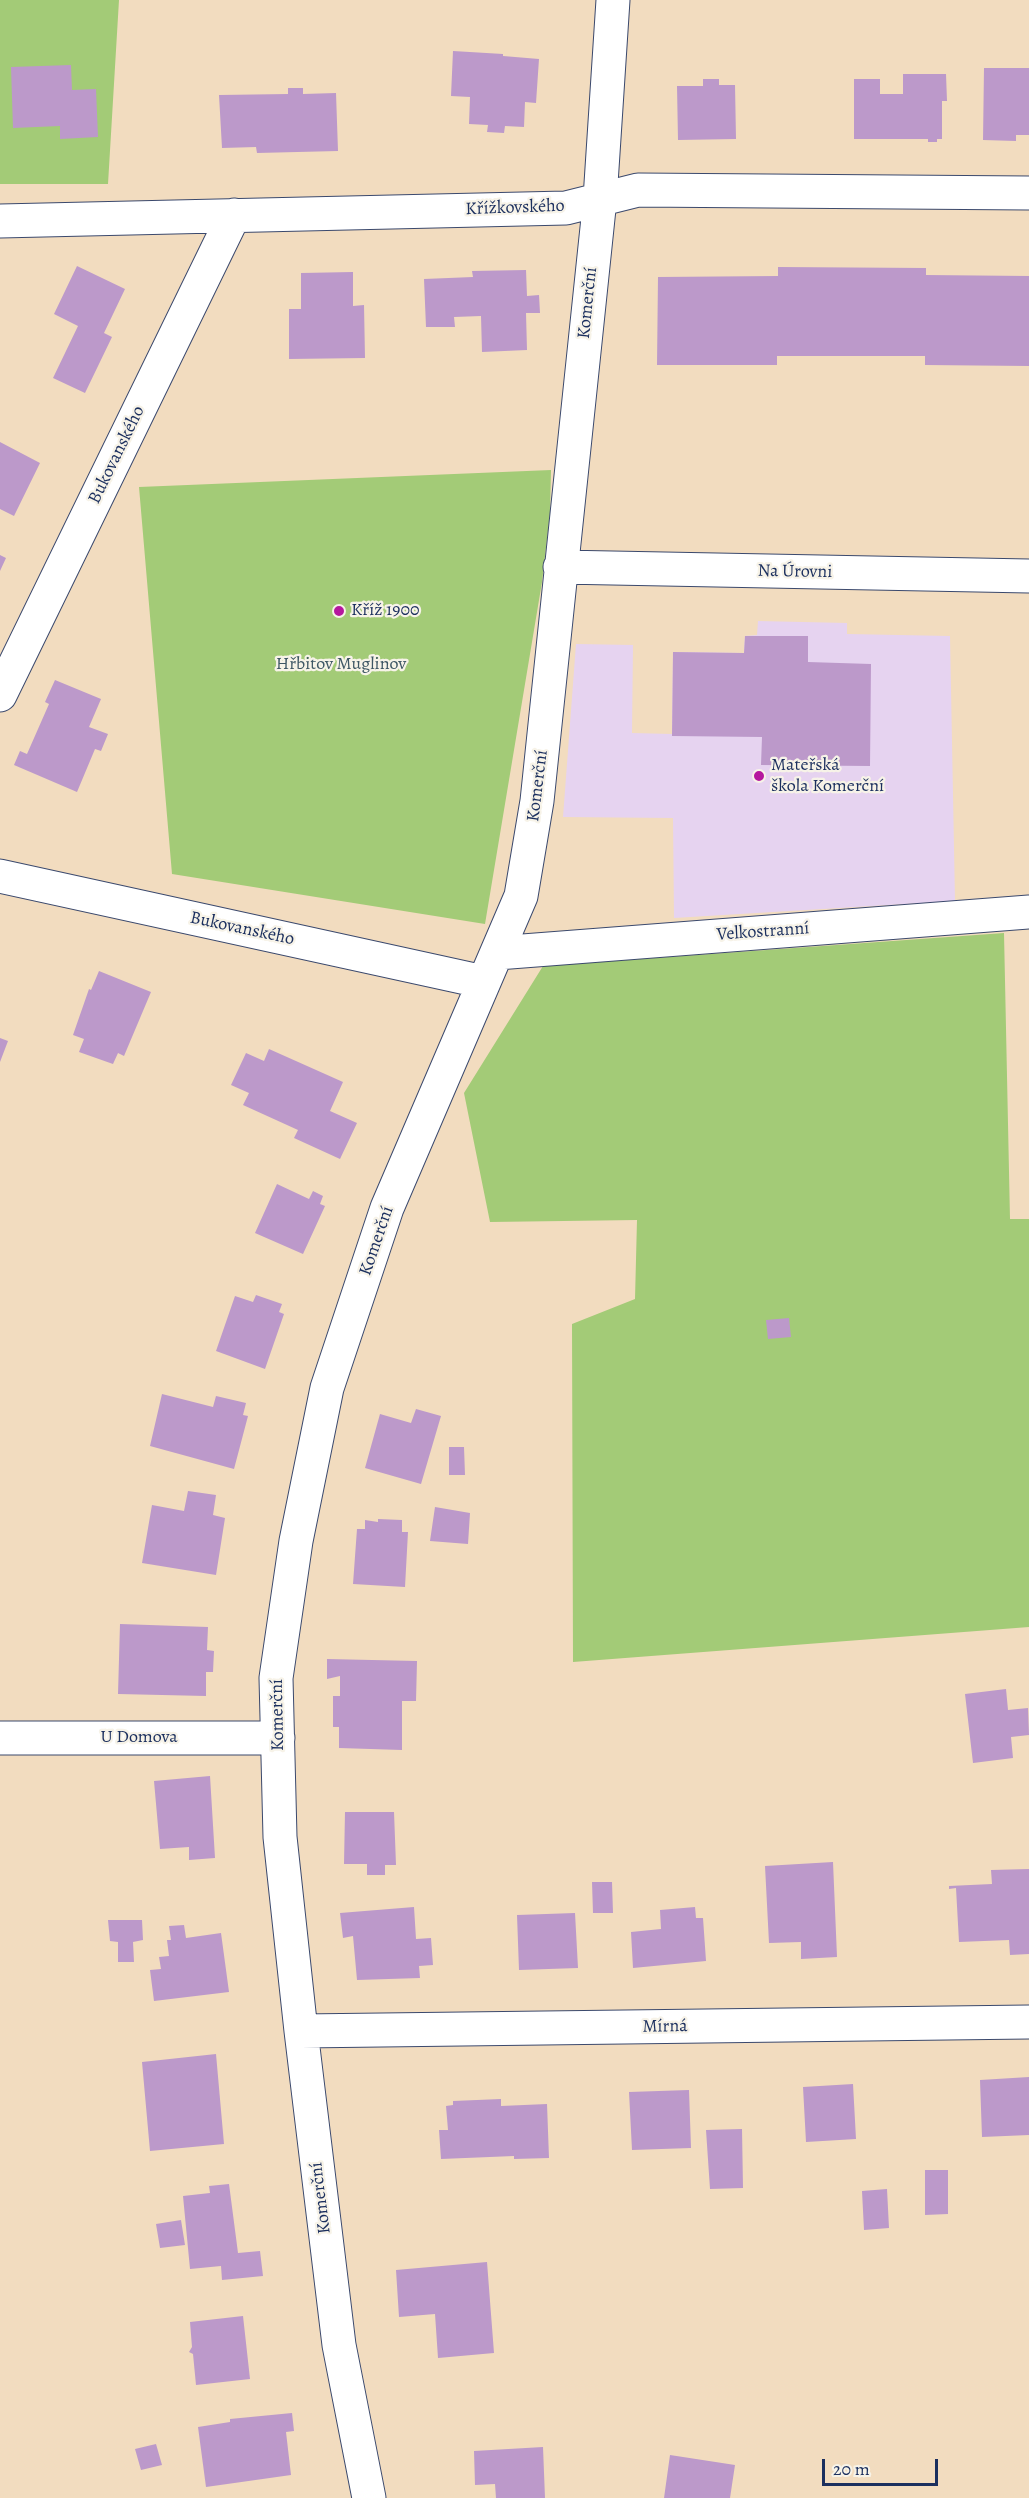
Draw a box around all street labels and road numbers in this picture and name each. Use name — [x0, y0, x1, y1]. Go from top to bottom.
street label: Křížkovského — [465, 195, 565, 221]
street label: Komerční — [573, 266, 603, 340]
street label: Bukovanského — [84, 403, 150, 507]
street label: Na Úrovni — [757, 561, 833, 583]
street label: Komerční — [523, 749, 553, 823]
street label: Bukovanského — [188, 907, 296, 951]
street label: Velkostranní — [716, 918, 810, 946]
street label: Komerční — [355, 1203, 399, 1279]
street label: Komerční — [267, 1679, 289, 1751]
street label: U Domova — [100, 1727, 178, 1749]
street label: Mírná — [642, 2016, 688, 2038]
street label: Komerční — [306, 2161, 336, 2235]

